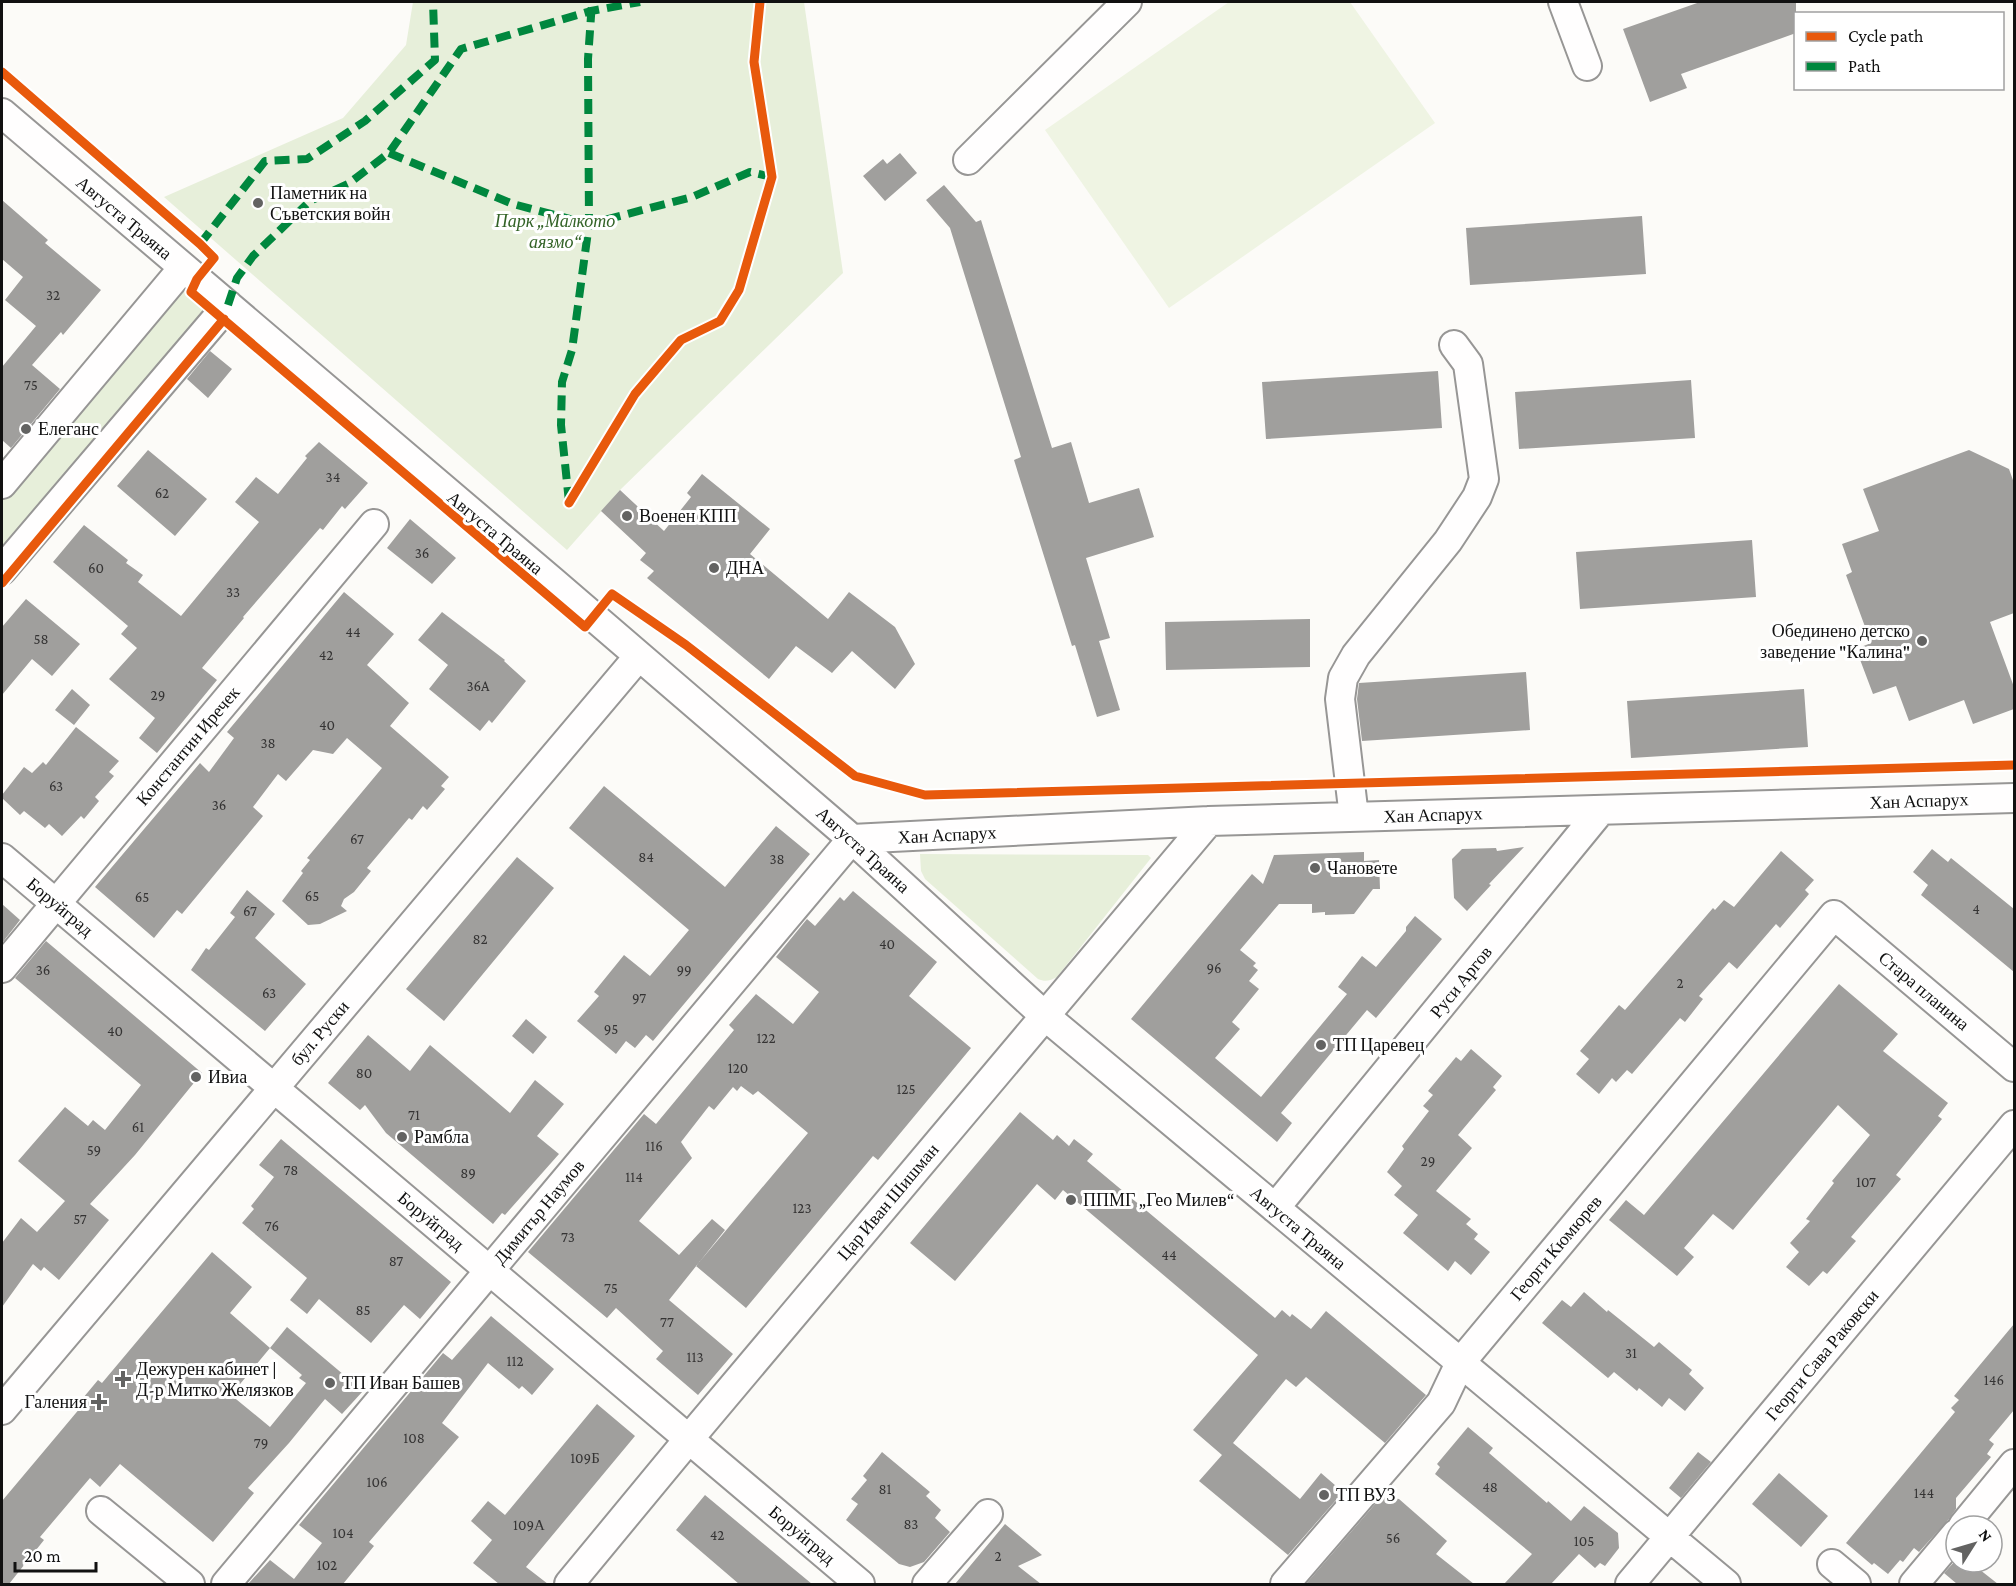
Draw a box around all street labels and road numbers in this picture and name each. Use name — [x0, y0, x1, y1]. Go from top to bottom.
street label: Августа Траяна — [72, 172, 176, 264]
street label: Августа Траяна — [443, 487, 547, 579]
street label: Константин Иречек — [132, 682, 244, 810]
street label: Хан Аспарух — [1869, 789, 1969, 813]
street label: Августа Траяна — [812, 803, 914, 897]
street label: Хан Аспарух — [1383, 803, 1483, 827]
street label: Хан Аспарух — [897, 822, 997, 848]
street label: Боруйград — [23, 874, 97, 940]
street label: Руси Аргов — [1426, 942, 1496, 1022]
street label: Стара планина — [1875, 947, 1973, 1035]
street label: бул. Руски — [287, 996, 353, 1070]
street label: Цар Иван Шишман — [833, 1139, 943, 1264]
street label: Димитър Наумов — [489, 1156, 589, 1268]
street label: Августа Траяна — [1246, 1182, 1350, 1274]
street label: Боруйград — [394, 1188, 468, 1254]
street label: Георги Кюмюрев — [1506, 1191, 1606, 1305]
street label: Георги Сава Раковски — [1761, 1285, 1883, 1424]
street label: Боруйград — [765, 1502, 839, 1568]

